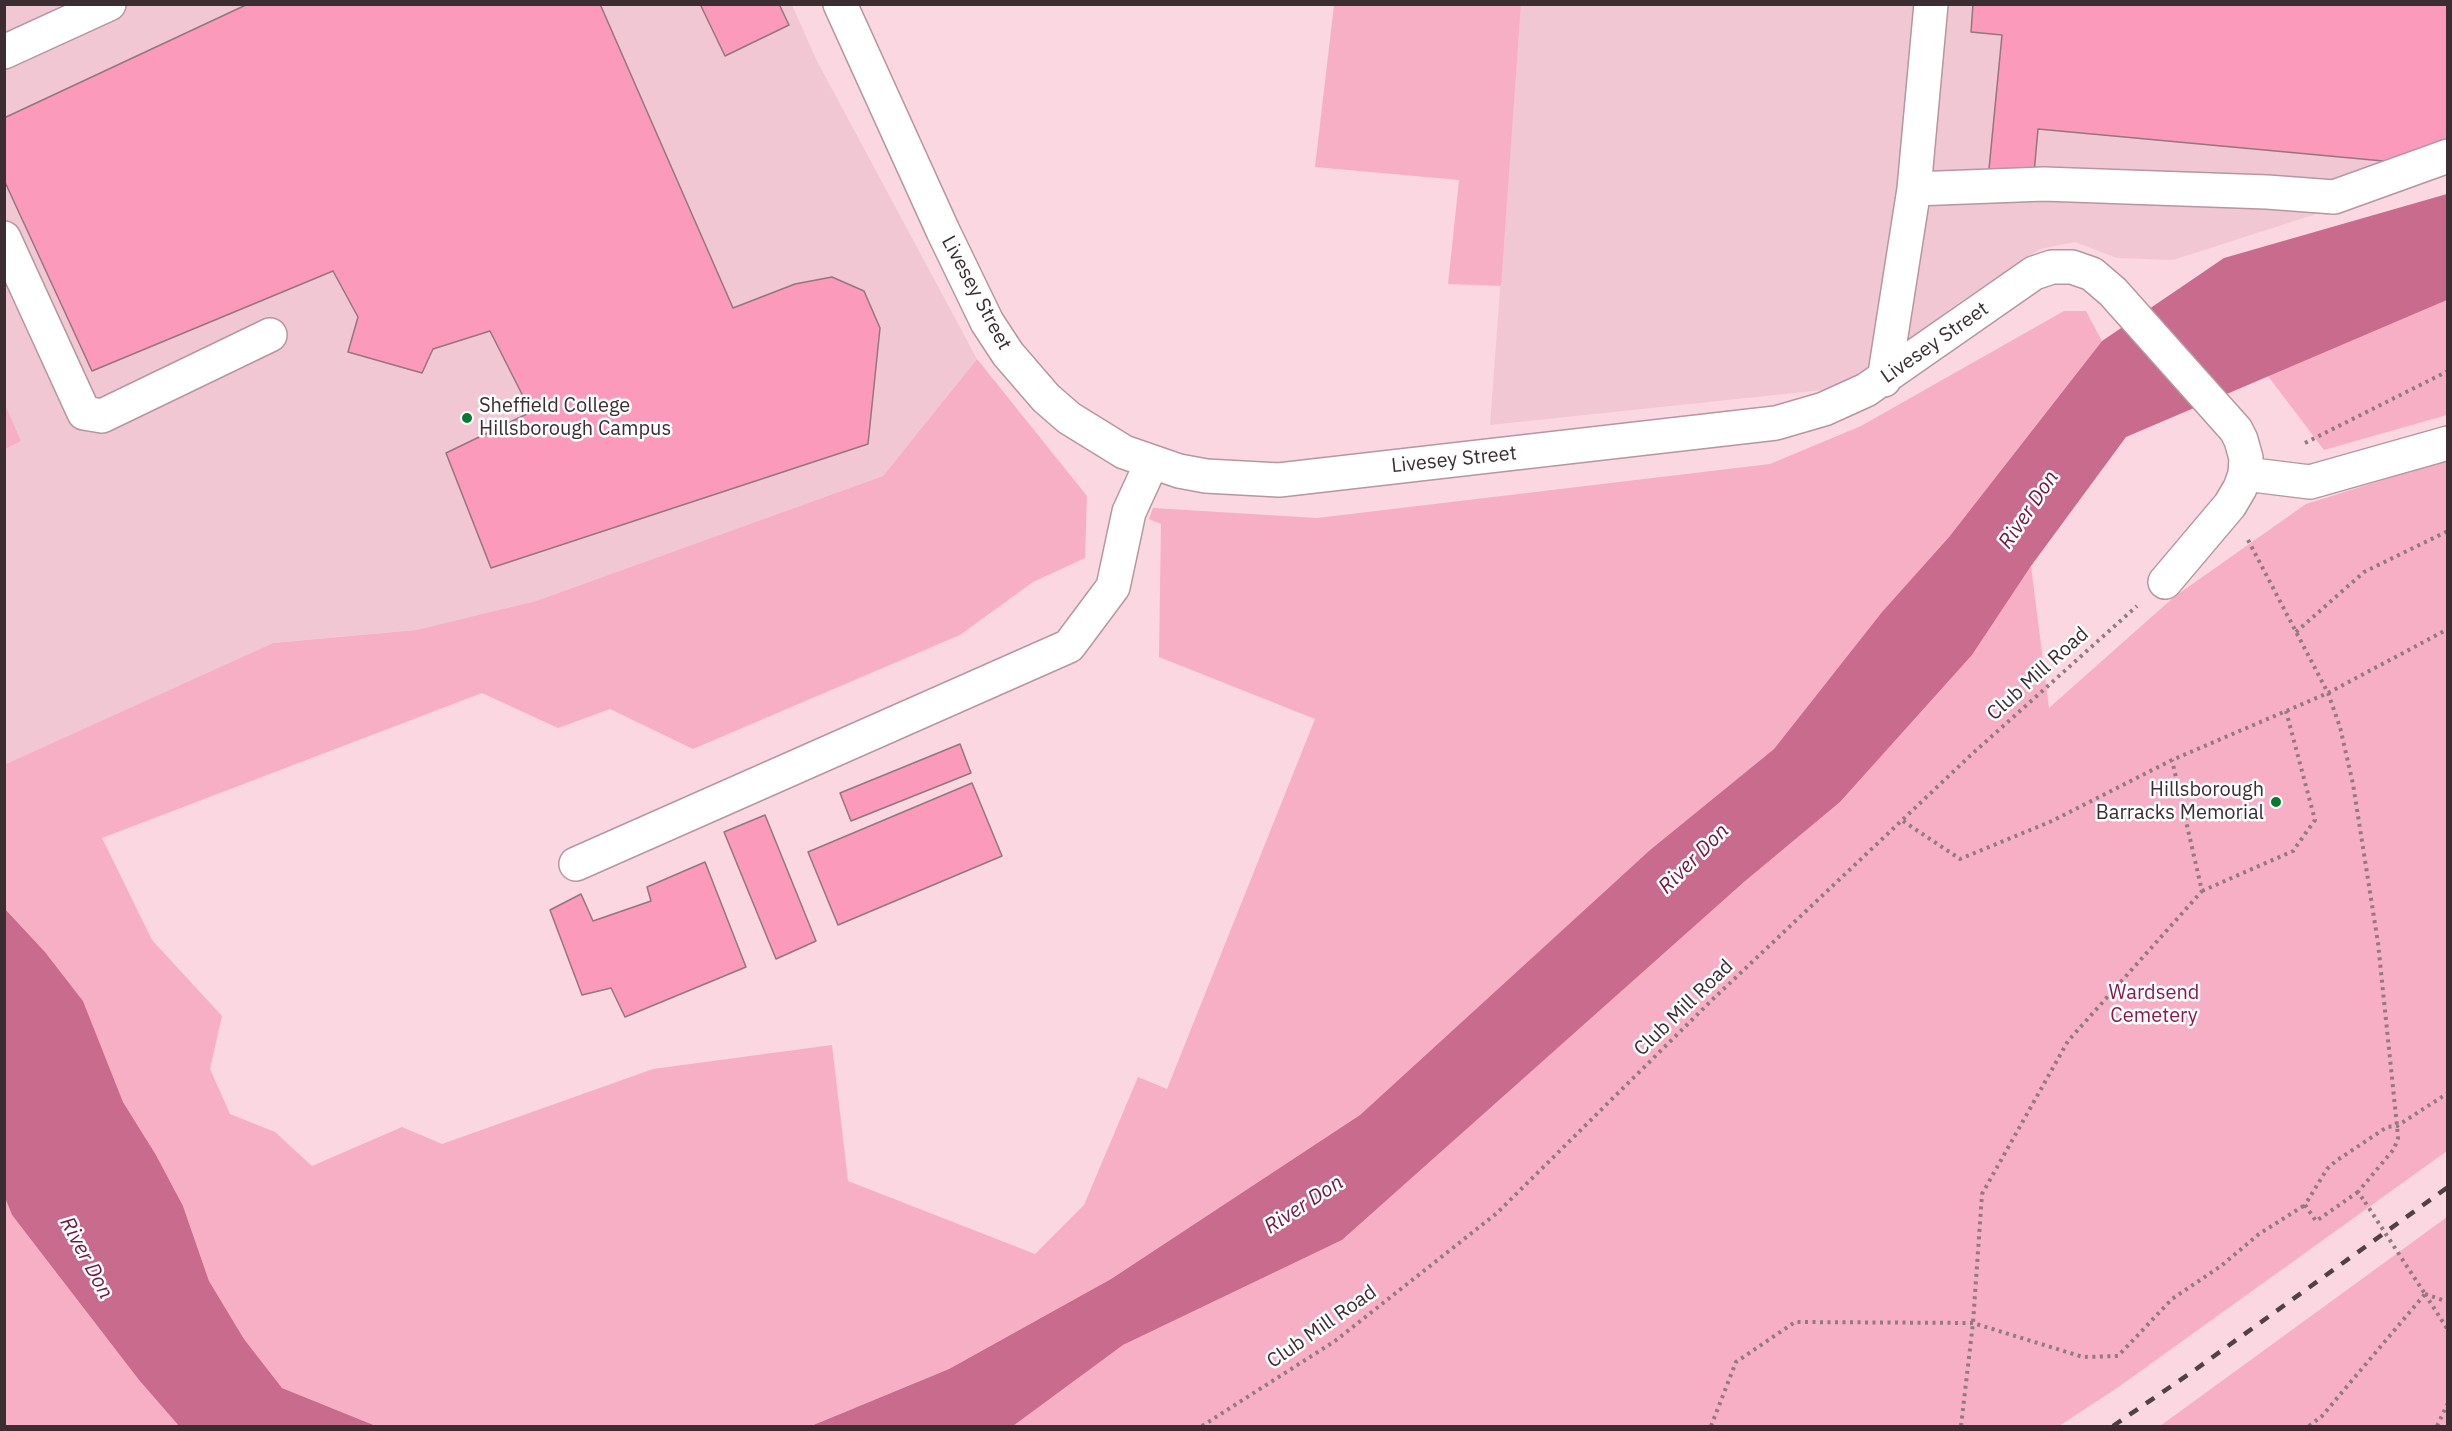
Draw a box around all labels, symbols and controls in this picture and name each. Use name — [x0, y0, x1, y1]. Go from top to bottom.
street label: Livesey Street — [936, 232, 1016, 354]
street label: Livesey Street — [1877, 297, 1993, 389]
place label: Sheffield College Hillsborough Campus — [479, 394, 671, 441]
marker: Sheffield College Hillsborough Campus — [460, 411, 474, 425]
street label: Livesey Street — [1390, 441, 1518, 479]
water label: River Don — [1994, 466, 2064, 554]
street label: Club Mill Road — [1982, 622, 2094, 726]
place label: Hillsborough Barracks Memorial — [2096, 778, 2264, 825]
marker: Hillsborough Barracks Memorial — [2269, 795, 2283, 809]
water label: River Don — [1654, 819, 1734, 899]
street label: Club Mill Road — [1630, 955, 1738, 1061]
park label: Wardsend Cemetery — [2109, 981, 2199, 1028]
water label: River Don — [1260, 1170, 1348, 1240]
water label: River Don — [54, 1213, 118, 1303]
street label: Club Mill Road — [1263, 1280, 1381, 1374]

